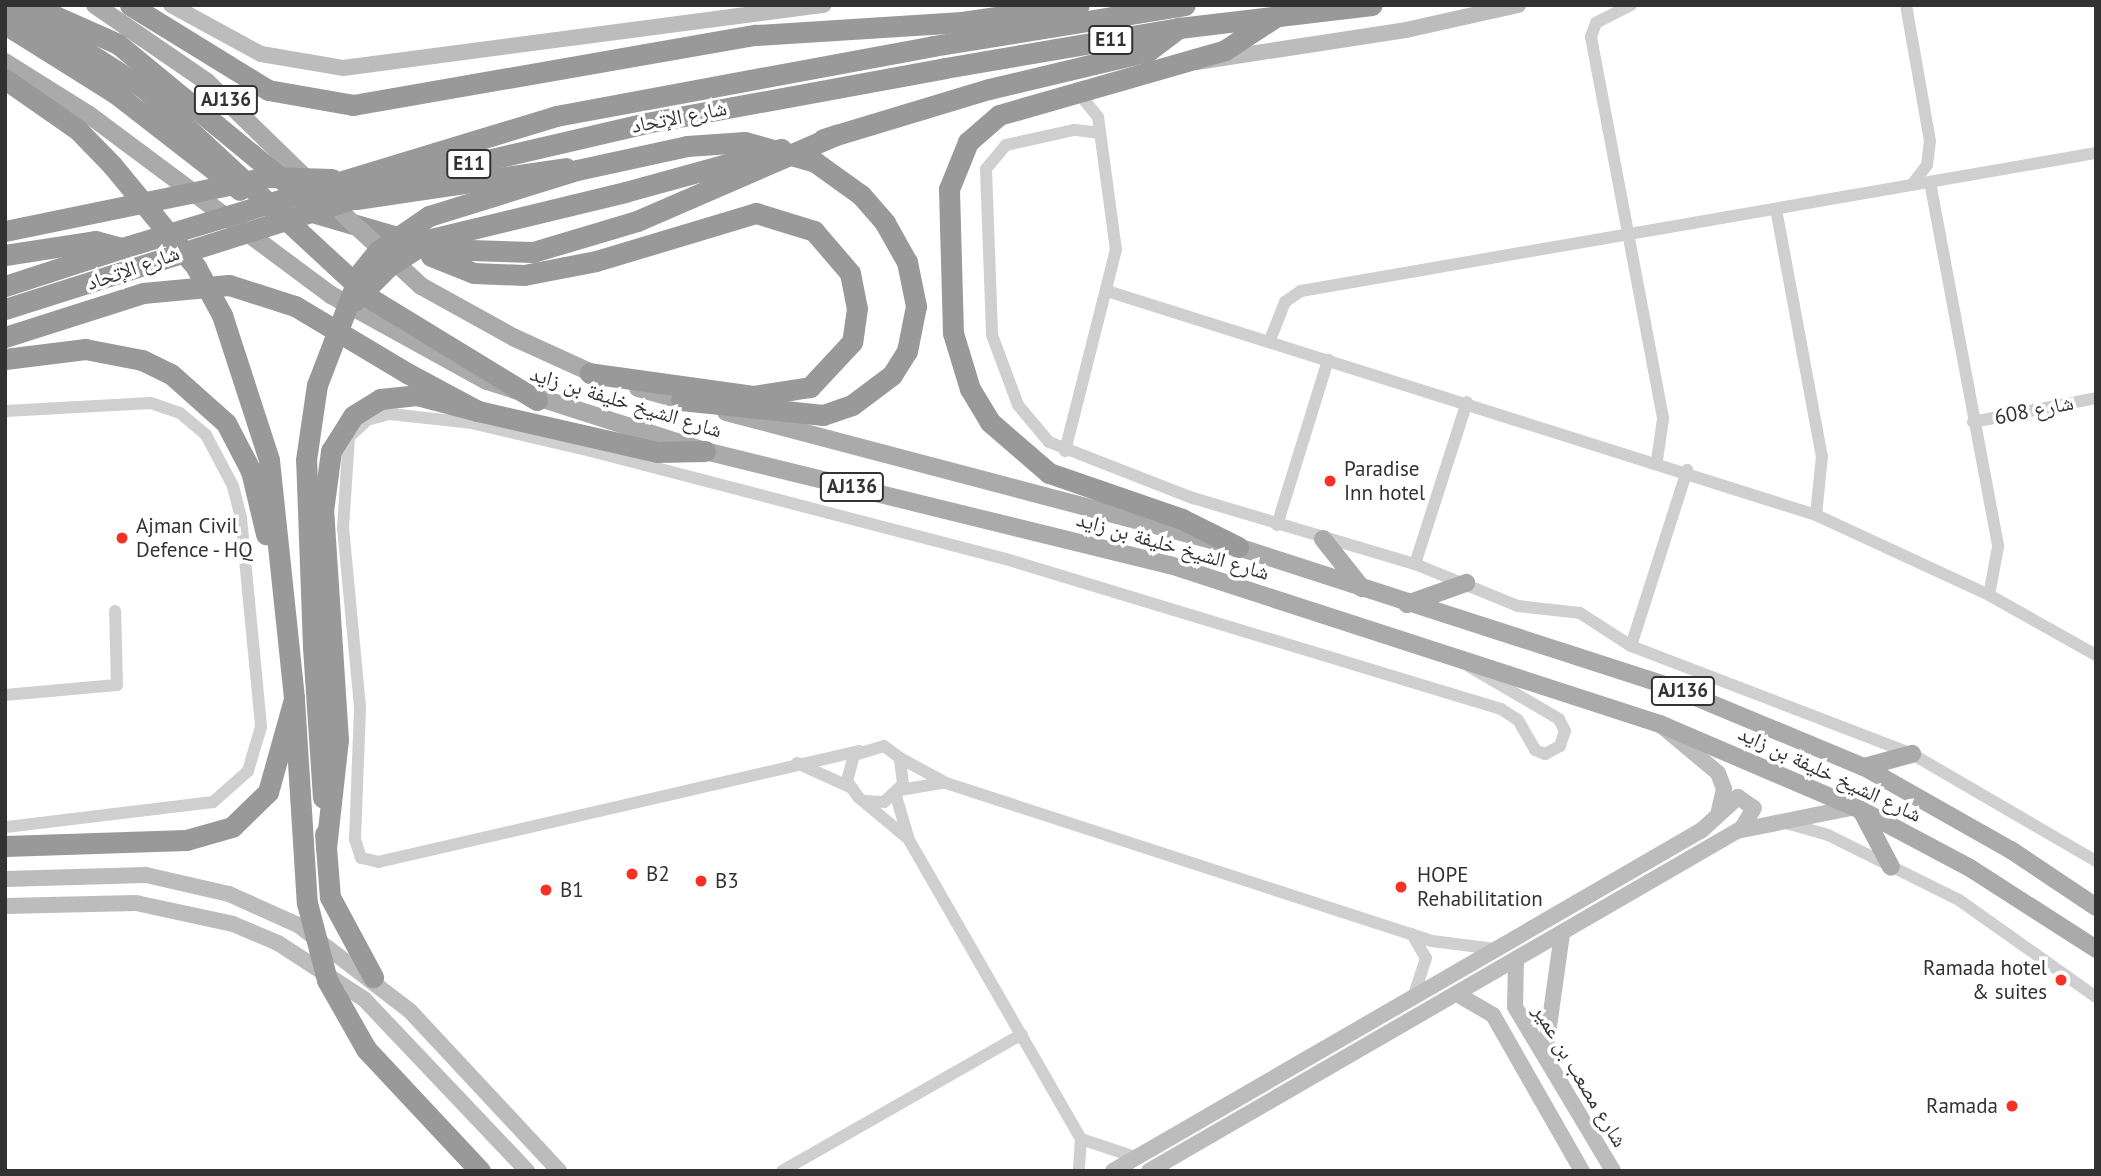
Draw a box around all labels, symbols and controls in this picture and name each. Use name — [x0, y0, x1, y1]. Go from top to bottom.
road number: E11 — [1088, 24, 1134, 56]
road number: AJ136 — [193, 85, 259, 116]
street label: شارع الإتحاد — [629, 95, 729, 139]
road number: E11 — [446, 148, 492, 180]
street label: شارع الإتحاد — [83, 240, 183, 296]
street label: شارع الشيخ خليفة بن زايد — [527, 361, 725, 443]
street label: شارع 608 — [1992, 390, 2076, 430]
place label: Paradise Inn hotel — [1344, 456, 1425, 506]
road number: AJ136 — [819, 472, 885, 502]
marker: Paradise Inn hotel — [1322, 473, 1338, 489]
street label: شارع الشيخ خليفة بن زايد — [1074, 506, 1272, 586]
place label: Ajman Civil Defence - HQ — [136, 513, 256, 563]
marker: Ajman Civil Defence - HQ — [114, 530, 130, 546]
road number: AJ136 — [1650, 676, 1716, 706]
street label: شارع الشيخ خليفة بن زايد — [1734, 720, 1926, 828]
place label: B2 — [646, 861, 670, 887]
place label: HOPE Rehabilitation — [1417, 862, 1543, 912]
marker: B2 — [624, 866, 640, 882]
place label: B3 — [715, 868, 739, 894]
marker: B3 — [693, 873, 709, 889]
place label: B1 — [560, 877, 584, 903]
marker: HOPE Rehabilitation — [1391, 877, 1411, 897]
marker: B1 — [538, 882, 554, 898]
place label: Ramada hotel & suites — [1923, 955, 2047, 1005]
marker: Ramada hotel & suites — [2053, 972, 2069, 988]
street label: شارع مصعب بن عمير — [1528, 1000, 1632, 1152]
place label: Ramada — [1926, 1093, 1998, 1119]
marker: Ramada — [2004, 1098, 2020, 1114]

